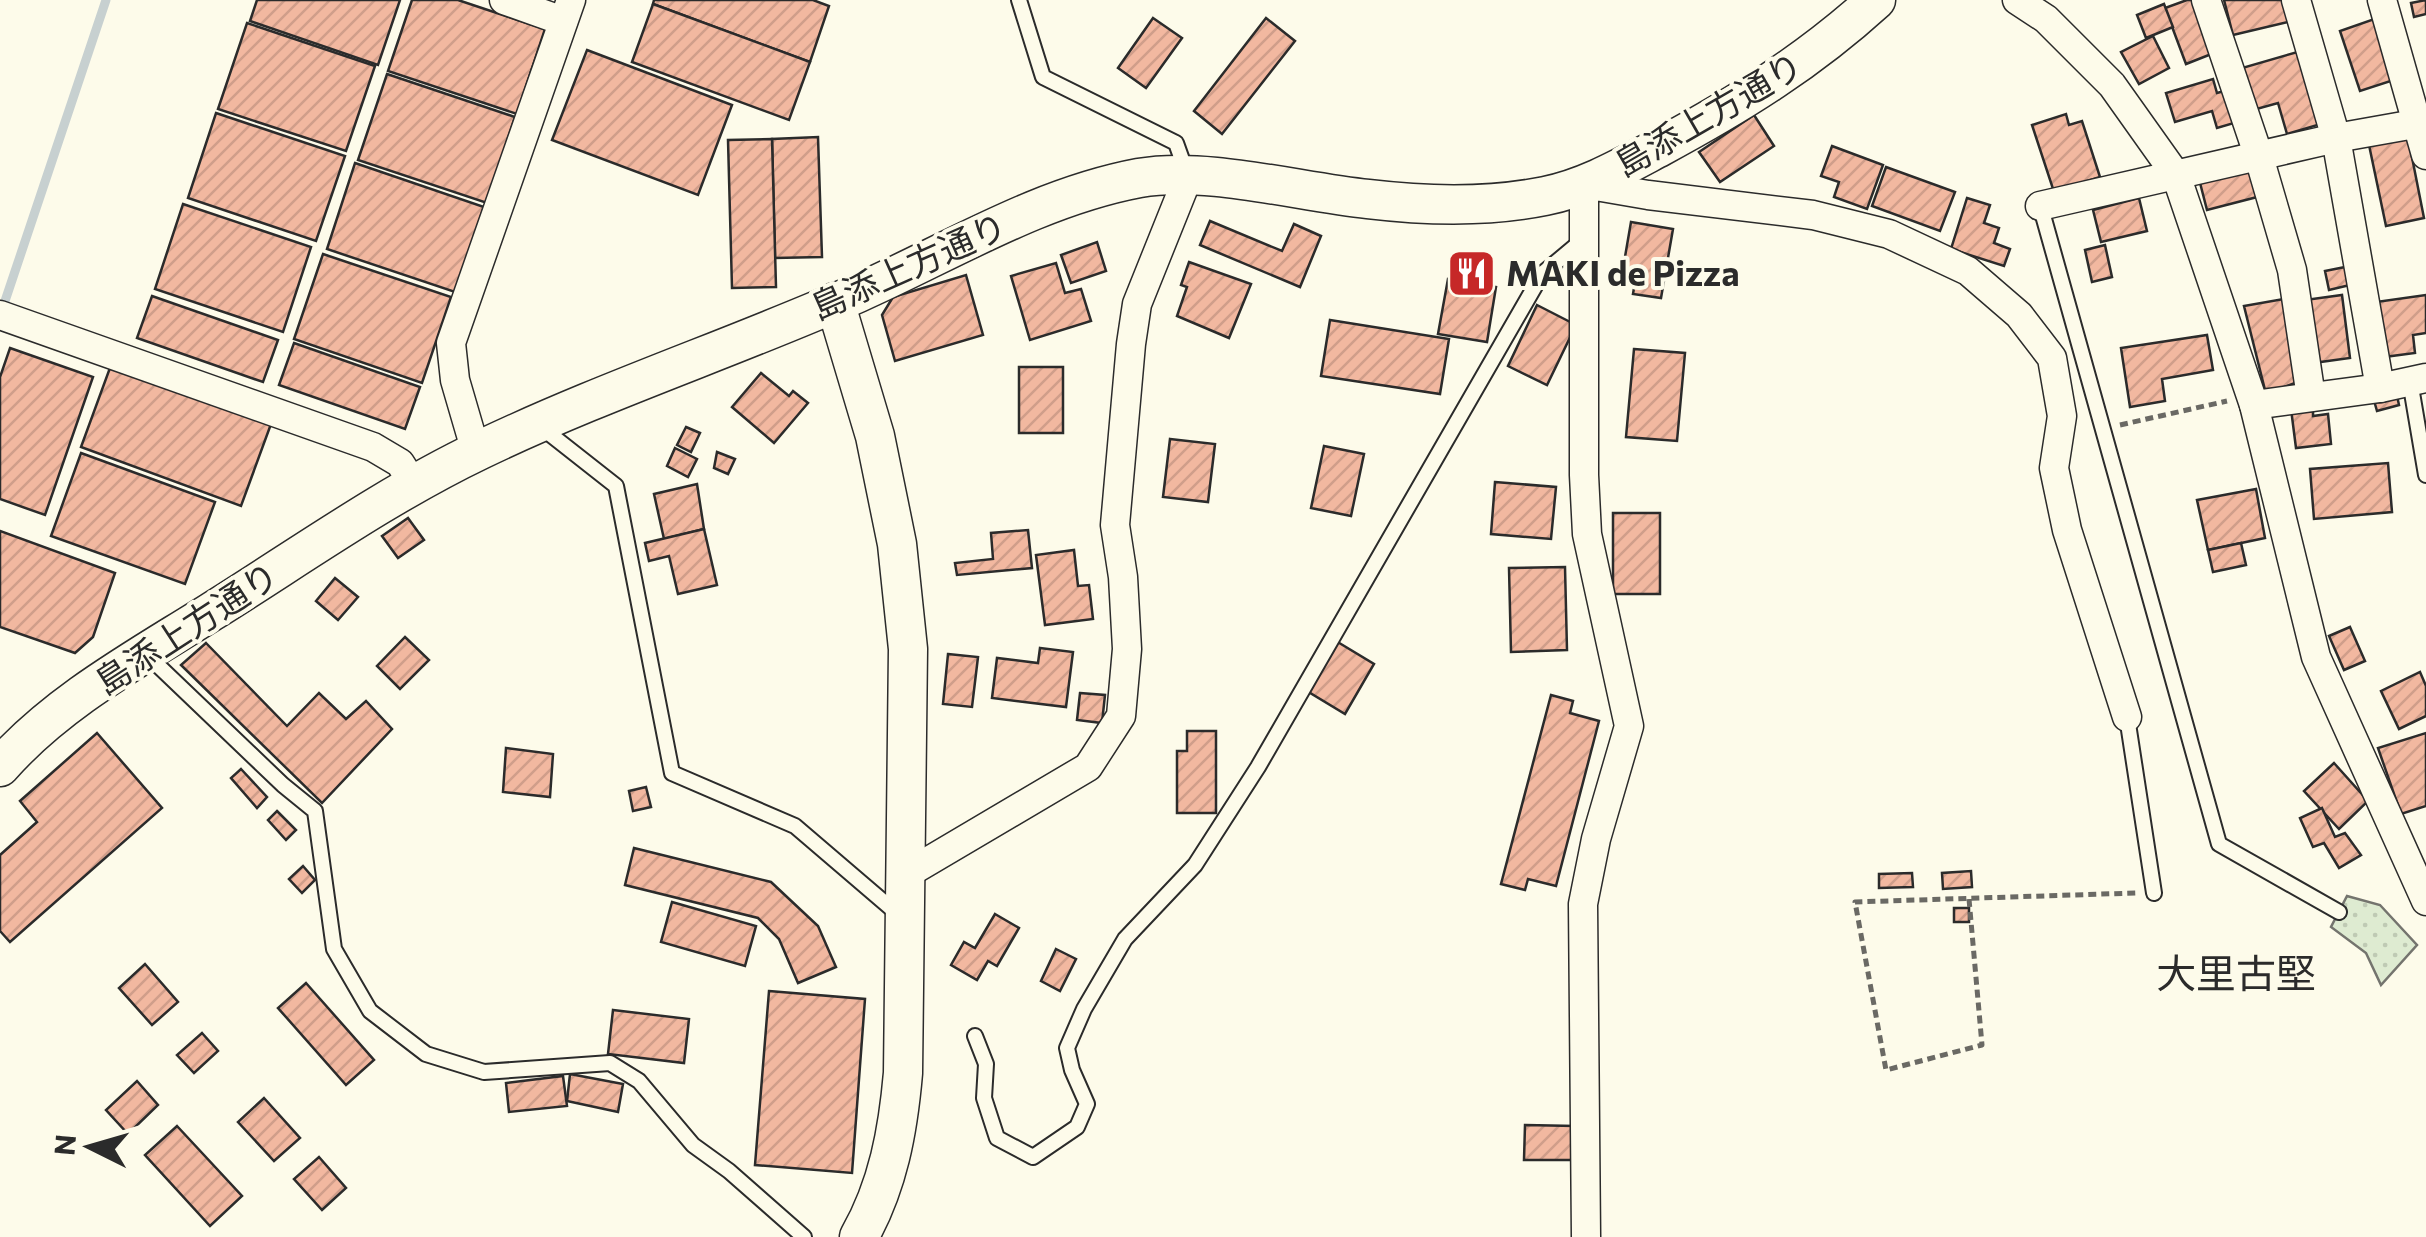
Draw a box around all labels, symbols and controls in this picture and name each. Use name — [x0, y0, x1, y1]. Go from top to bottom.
street label: 島添上方通り — [1606, 42, 1809, 184]
street label: 島添上方通り — [803, 202, 1013, 327]
restaurant icon: MAKI de Pizza — [1445, 248, 1497, 300]
place label: MAKI de Pizza — [1506, 250, 1740, 293]
street label: 島添上方通り — [86, 552, 285, 702]
district label: 大里古堅 — [2156, 947, 2316, 996]
north arrow — [40, 1097, 140, 1197]
text: N — [46, 1133, 82, 1157]

